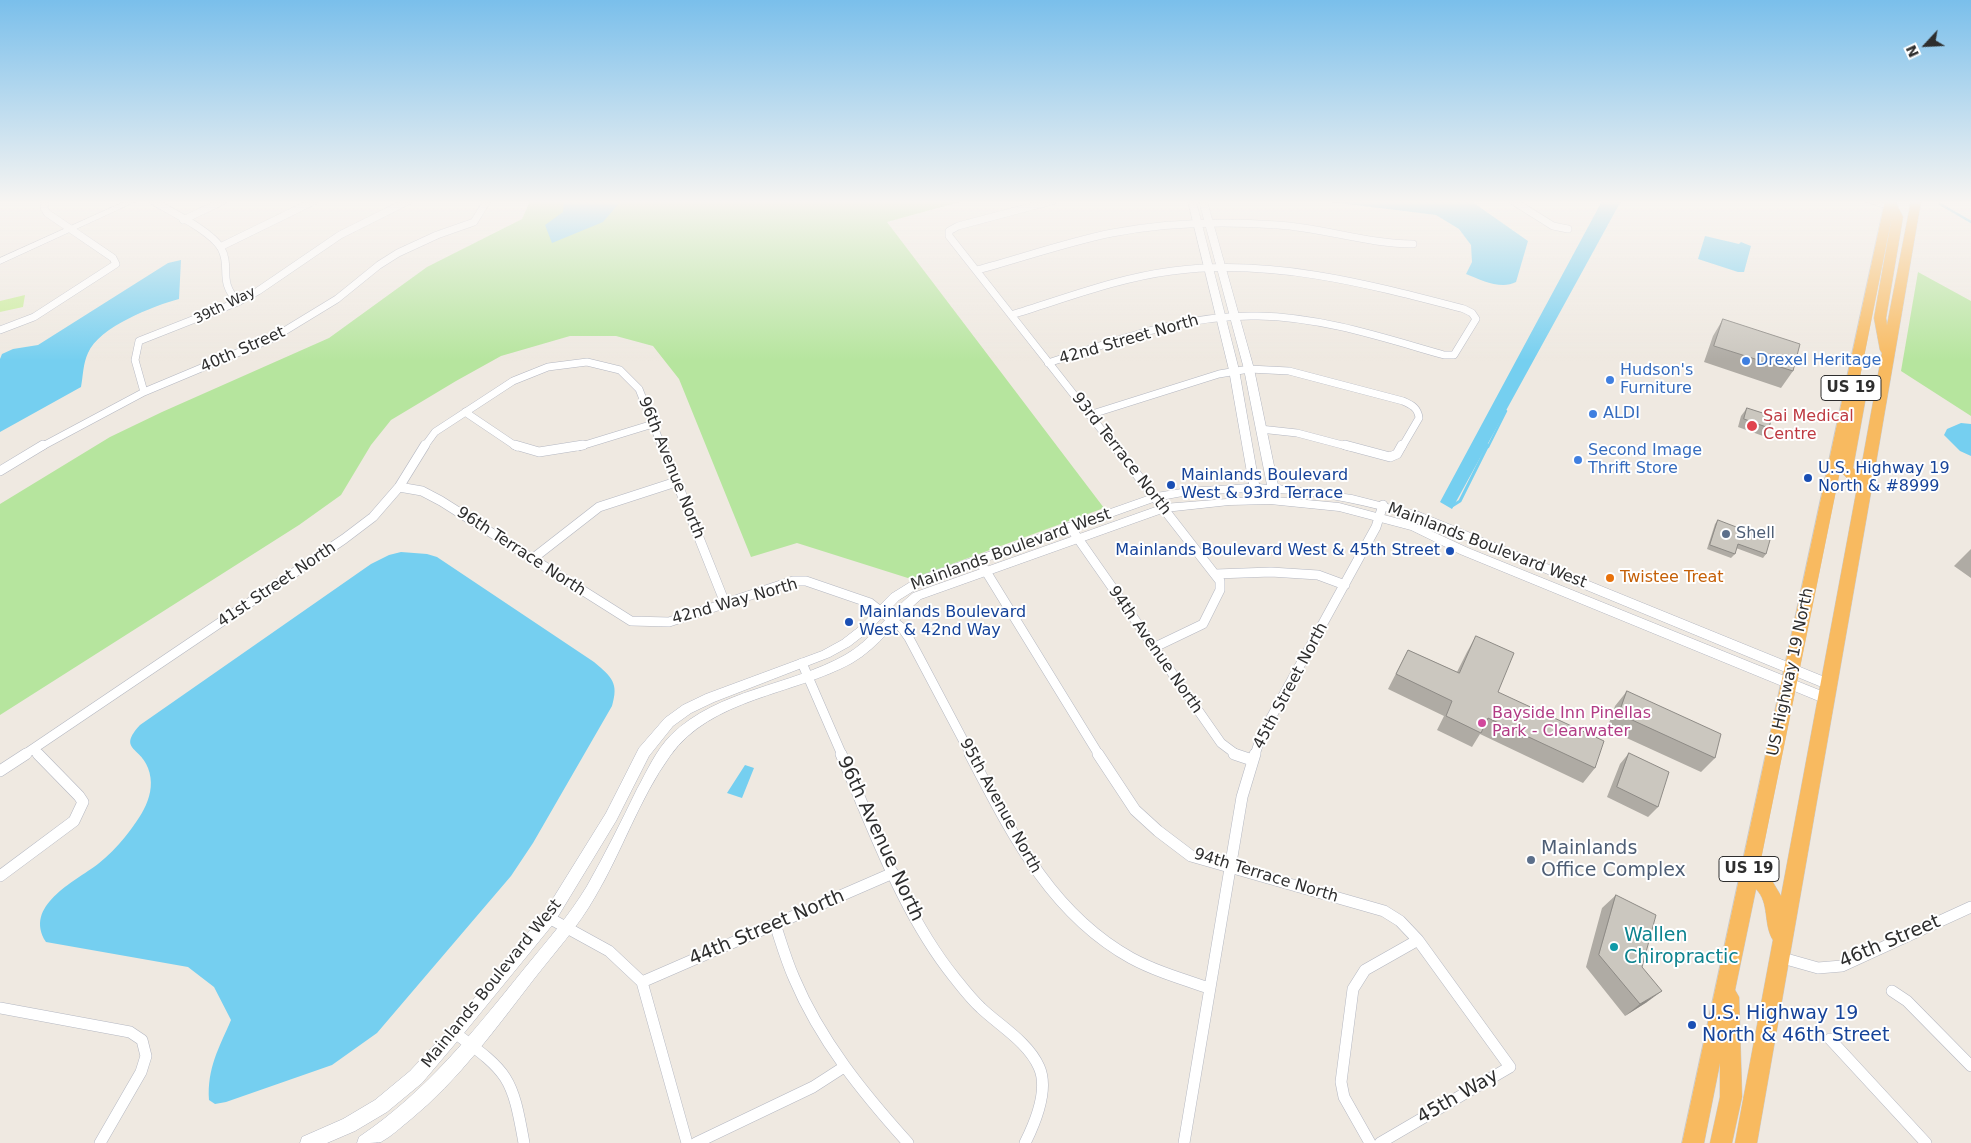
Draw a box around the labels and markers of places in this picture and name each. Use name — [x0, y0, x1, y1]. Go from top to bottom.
place label: Drexel Heritage — [1756, 351, 1881, 371]
marker: Drexel Heritage — [1740, 355, 1752, 367]
place label: Hudson's Furniture — [1620, 361, 1693, 399]
marker: Hudson's Furniture — [1604, 374, 1616, 386]
place label: ALDI — [1603, 404, 1640, 424]
place label: Sai Medical Centre — [1763, 407, 1854, 445]
marker: ALDI — [1587, 408, 1599, 420]
marker: Sai Medical Centre — [1745, 419, 1759, 433]
place label: Second Image Thrift Store — [1588, 441, 1702, 479]
marker: Second Image Thrift Store — [1572, 454, 1584, 466]
place label: U.S. Highway 19 North & #8999 — [1818, 459, 1950, 497]
place label: Mainlands Boulevard West & 93rd Terrace — [1181, 466, 1348, 504]
marker: U.S. Highway 19 North & #8999 — [1802, 472, 1814, 484]
marker: Mainlands Boulevard West & 93rd Terrace — [1165, 479, 1177, 491]
place label: Shell — [1736, 524, 1775, 544]
marker: Shell — [1720, 528, 1732, 540]
place label: Mainlands Boulevard West & 45th Street — [1115, 541, 1440, 561]
marker: Mainlands Boulevard West & 45th Street — [1444, 545, 1456, 557]
place label: Twistee Treat — [1620, 568, 1724, 588]
marker: Twistee Treat — [1604, 572, 1616, 584]
place label: Mainlands Boulevard West & 42nd Way — [859, 603, 1026, 641]
marker: Mainlands Boulevard West & 42nd Way — [843, 616, 855, 628]
place label: Bayside Inn Pinellas Park - Clearwater — [1492, 704, 1651, 742]
marker: Bayside Inn Pinellas Park - Clearwater — [1476, 717, 1488, 729]
place label: Mainlands Office Complex — [1541, 838, 1686, 882]
marker: Mainlands Office Complex — [1525, 854, 1537, 866]
place label: Wallen Chiropractic — [1624, 925, 1739, 969]
marker: Wallen Chiropractic — [1608, 941, 1620, 953]
place label: U.S. Highway 19 North & 46th Street — [1702, 1003, 1889, 1047]
marker: U.S. Highway 19 North & 46th Street — [1686, 1019, 1698, 1031]

